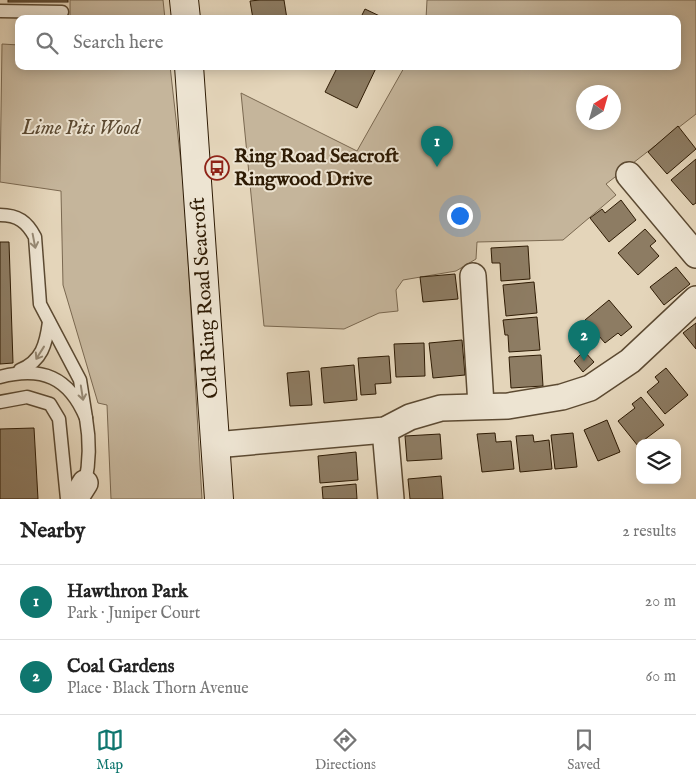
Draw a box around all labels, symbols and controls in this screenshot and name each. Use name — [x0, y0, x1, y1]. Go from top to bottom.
search box — [15, 15, 681, 70]
icon: search — [33, 29, 61, 57]
text: Search here — [73, 31, 164, 55]
north arrow — [576, 85, 621, 130]
park label: Lime Pits Wood — [21, 116, 142, 141]
pin: 1 — [421, 126, 453, 167]
place label: Ring Road Seacroft Ringwood Drive — [234, 144, 399, 192]
bus stop icon: Ring Road Seacroft Ringwood Drive — [204, 155, 230, 181]
street label: Old Ring Road Seacroft — [185, 196, 225, 400]
your location — [447, 203, 473, 229]
one-way arrow — [30, 232, 40, 248]
pin: 2 — [568, 320, 600, 361]
one-way arrow — [35, 346, 45, 360]
one-way arrow — [78, 385, 88, 401]
map controls — [636, 439, 681, 484]
button: layers — [636, 439, 681, 484]
text: Nearby — [20, 518, 85, 545]
text: 2 results — [622, 522, 676, 542]
text: Hawthron Park — [67, 580, 188, 604]
text: 1 — [33, 592, 39, 612]
text: 20 m — [645, 592, 676, 612]
text: Park · Juniper Court — [67, 604, 200, 624]
text: Coal Gardens — [67, 655, 174, 679]
text: 2 — [32, 667, 40, 687]
text: 60 m — [646, 667, 676, 687]
text: Place · Black Thorn Avenue — [67, 679, 249, 699]
tab: Map — [96, 726, 124, 774]
tab: Directions — [315, 726, 376, 774]
tab: Saved — [567, 726, 600, 774]

